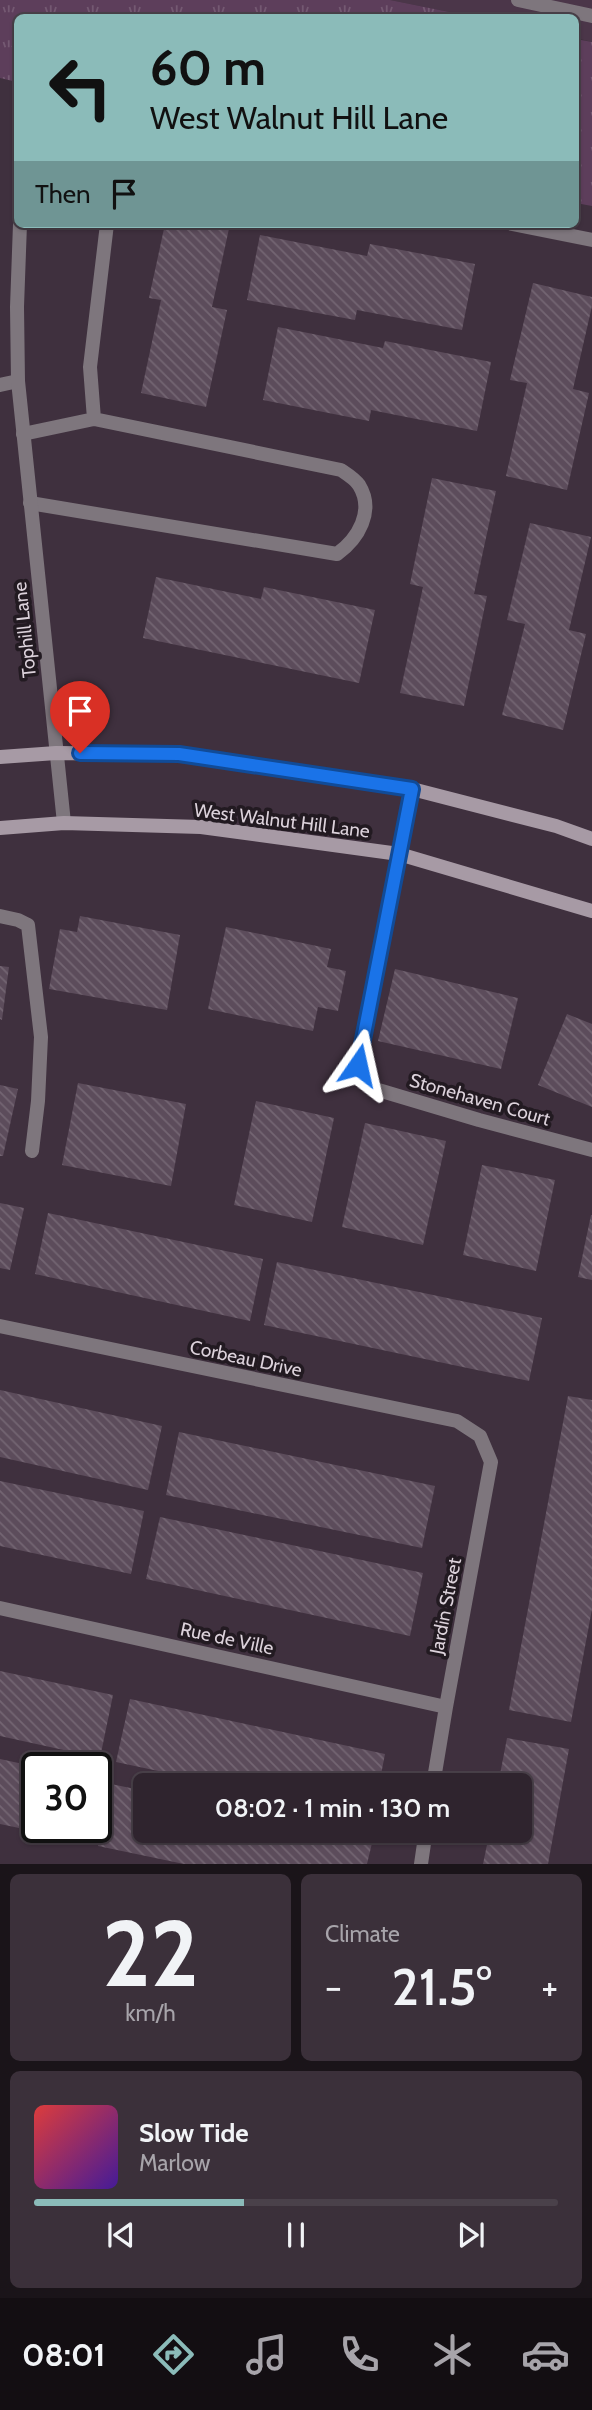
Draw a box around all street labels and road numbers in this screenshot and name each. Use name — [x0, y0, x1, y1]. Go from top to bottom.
street label: Tophill Lane — [8, 581, 41, 679]
street label: West Walnut Hill Lane — [193, 798, 371, 843]
street label: Stonehaven Court — [407, 1068, 553, 1131]
street label: Corbeau Drive — [188, 1335, 304, 1382]
street label: Jardin Street — [425, 1555, 466, 1657]
street label: Rue de Ville — [178, 1617, 276, 1660]

